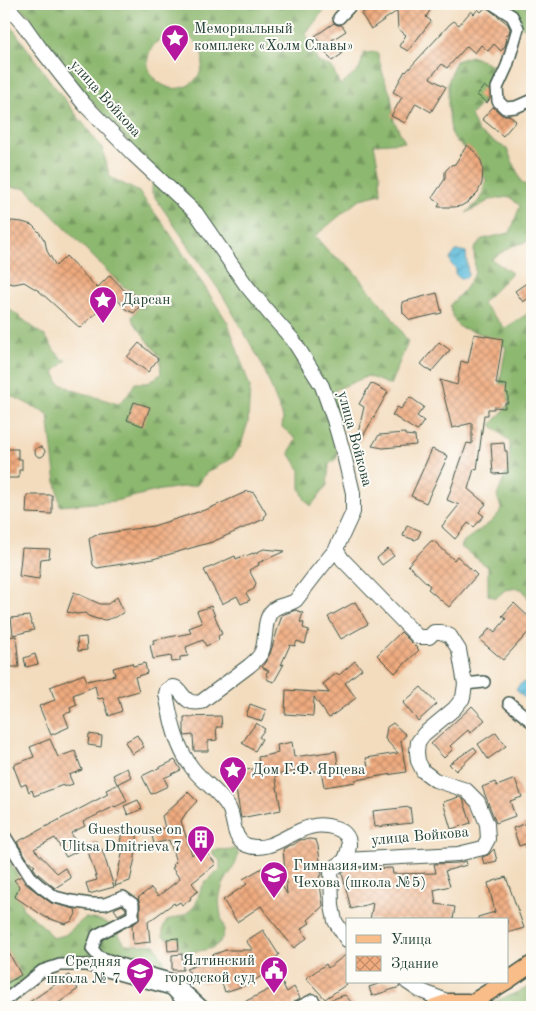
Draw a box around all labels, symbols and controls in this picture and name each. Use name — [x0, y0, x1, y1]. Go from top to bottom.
place label: Мемориальный комплекс «Холм Славы» — [194, 22, 354, 54]
place icon: Мемориальный комплекс «Холм Славы» — [160, 23, 190, 62]
street label: улица Войкова — [67, 58, 144, 141]
place icon: Дарсан — [88, 285, 118, 324]
place label: Дарсан — [122, 293, 170, 308]
street label: улица Войкова — [334, 390, 374, 489]
place icon: Дом Г.Ф. Ярцева — [218, 755, 248, 794]
place label: Дом Г.Ф. Ярцева — [252, 763, 366, 778]
place label: Guesthouse on Ulitsa Dmitrieva 7 — [61, 823, 182, 855]
building icon: Guesthouse on Ulitsa Dmitrieva 7 — [186, 824, 216, 863]
street label: улица Войкова — [371, 825, 470, 849]
place label: Гимназия им. Чехова (школа №5) — [293, 859, 426, 891]
school or university icon: Гимназия им. Чехова (школа №5) — [259, 860, 289, 899]
legend — [346, 918, 508, 984]
text: Улица — [391, 933, 432, 948]
place label: Ялтинский городской суд — [165, 954, 256, 986]
place label: Средняя школа № 7 — [47, 955, 121, 987]
public building icon: Ялтинский городской суд — [259, 955, 289, 994]
school or university icon: Средняя школа № 7 — [125, 956, 155, 995]
text: Здание — [391, 957, 438, 972]

